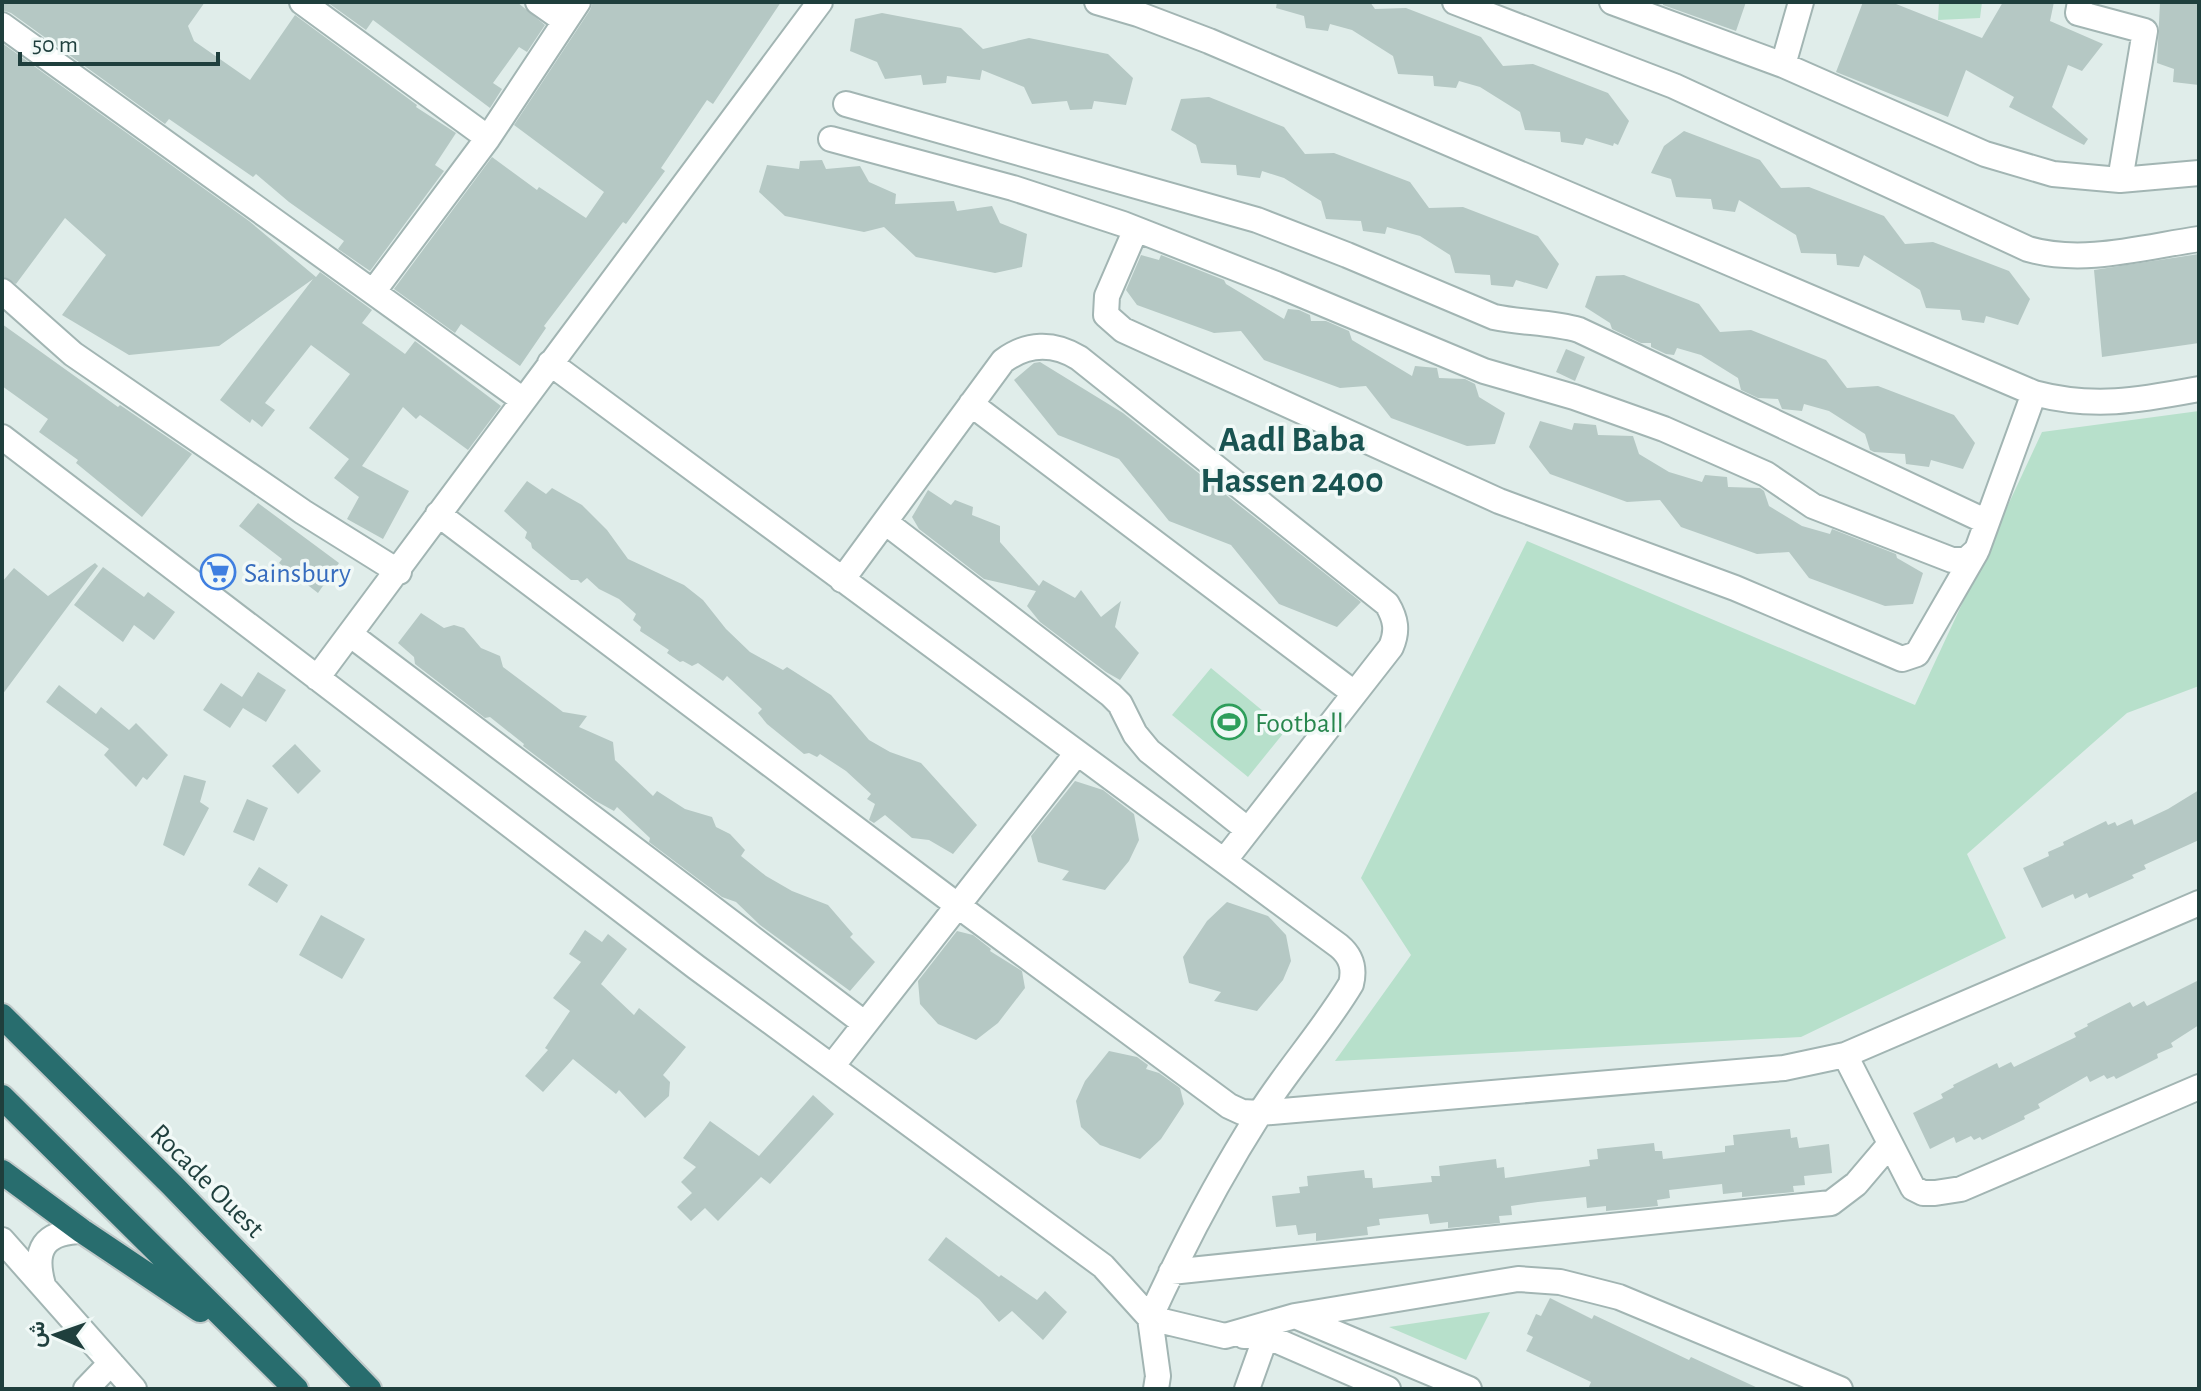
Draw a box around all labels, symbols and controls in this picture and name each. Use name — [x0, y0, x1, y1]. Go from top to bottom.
scale bar — [20, 16, 218, 66]
text: 50 m — [32, 33, 78, 57]
district label: Aadl Baba Hassen 2400 — [1200, 422, 1384, 499]
supermarket icon: Sainsbury — [199, 553, 237, 591]
place label: Sainsbury — [244, 560, 351, 588]
sports icon: Football — [1210, 703, 1248, 741]
place label: Football — [1255, 710, 1344, 738]
street label: Rocade Ouest — [144, 1119, 269, 1244]
north arrow — [16, 1295, 96, 1375]
text: ش — [26, 1321, 50, 1348]

